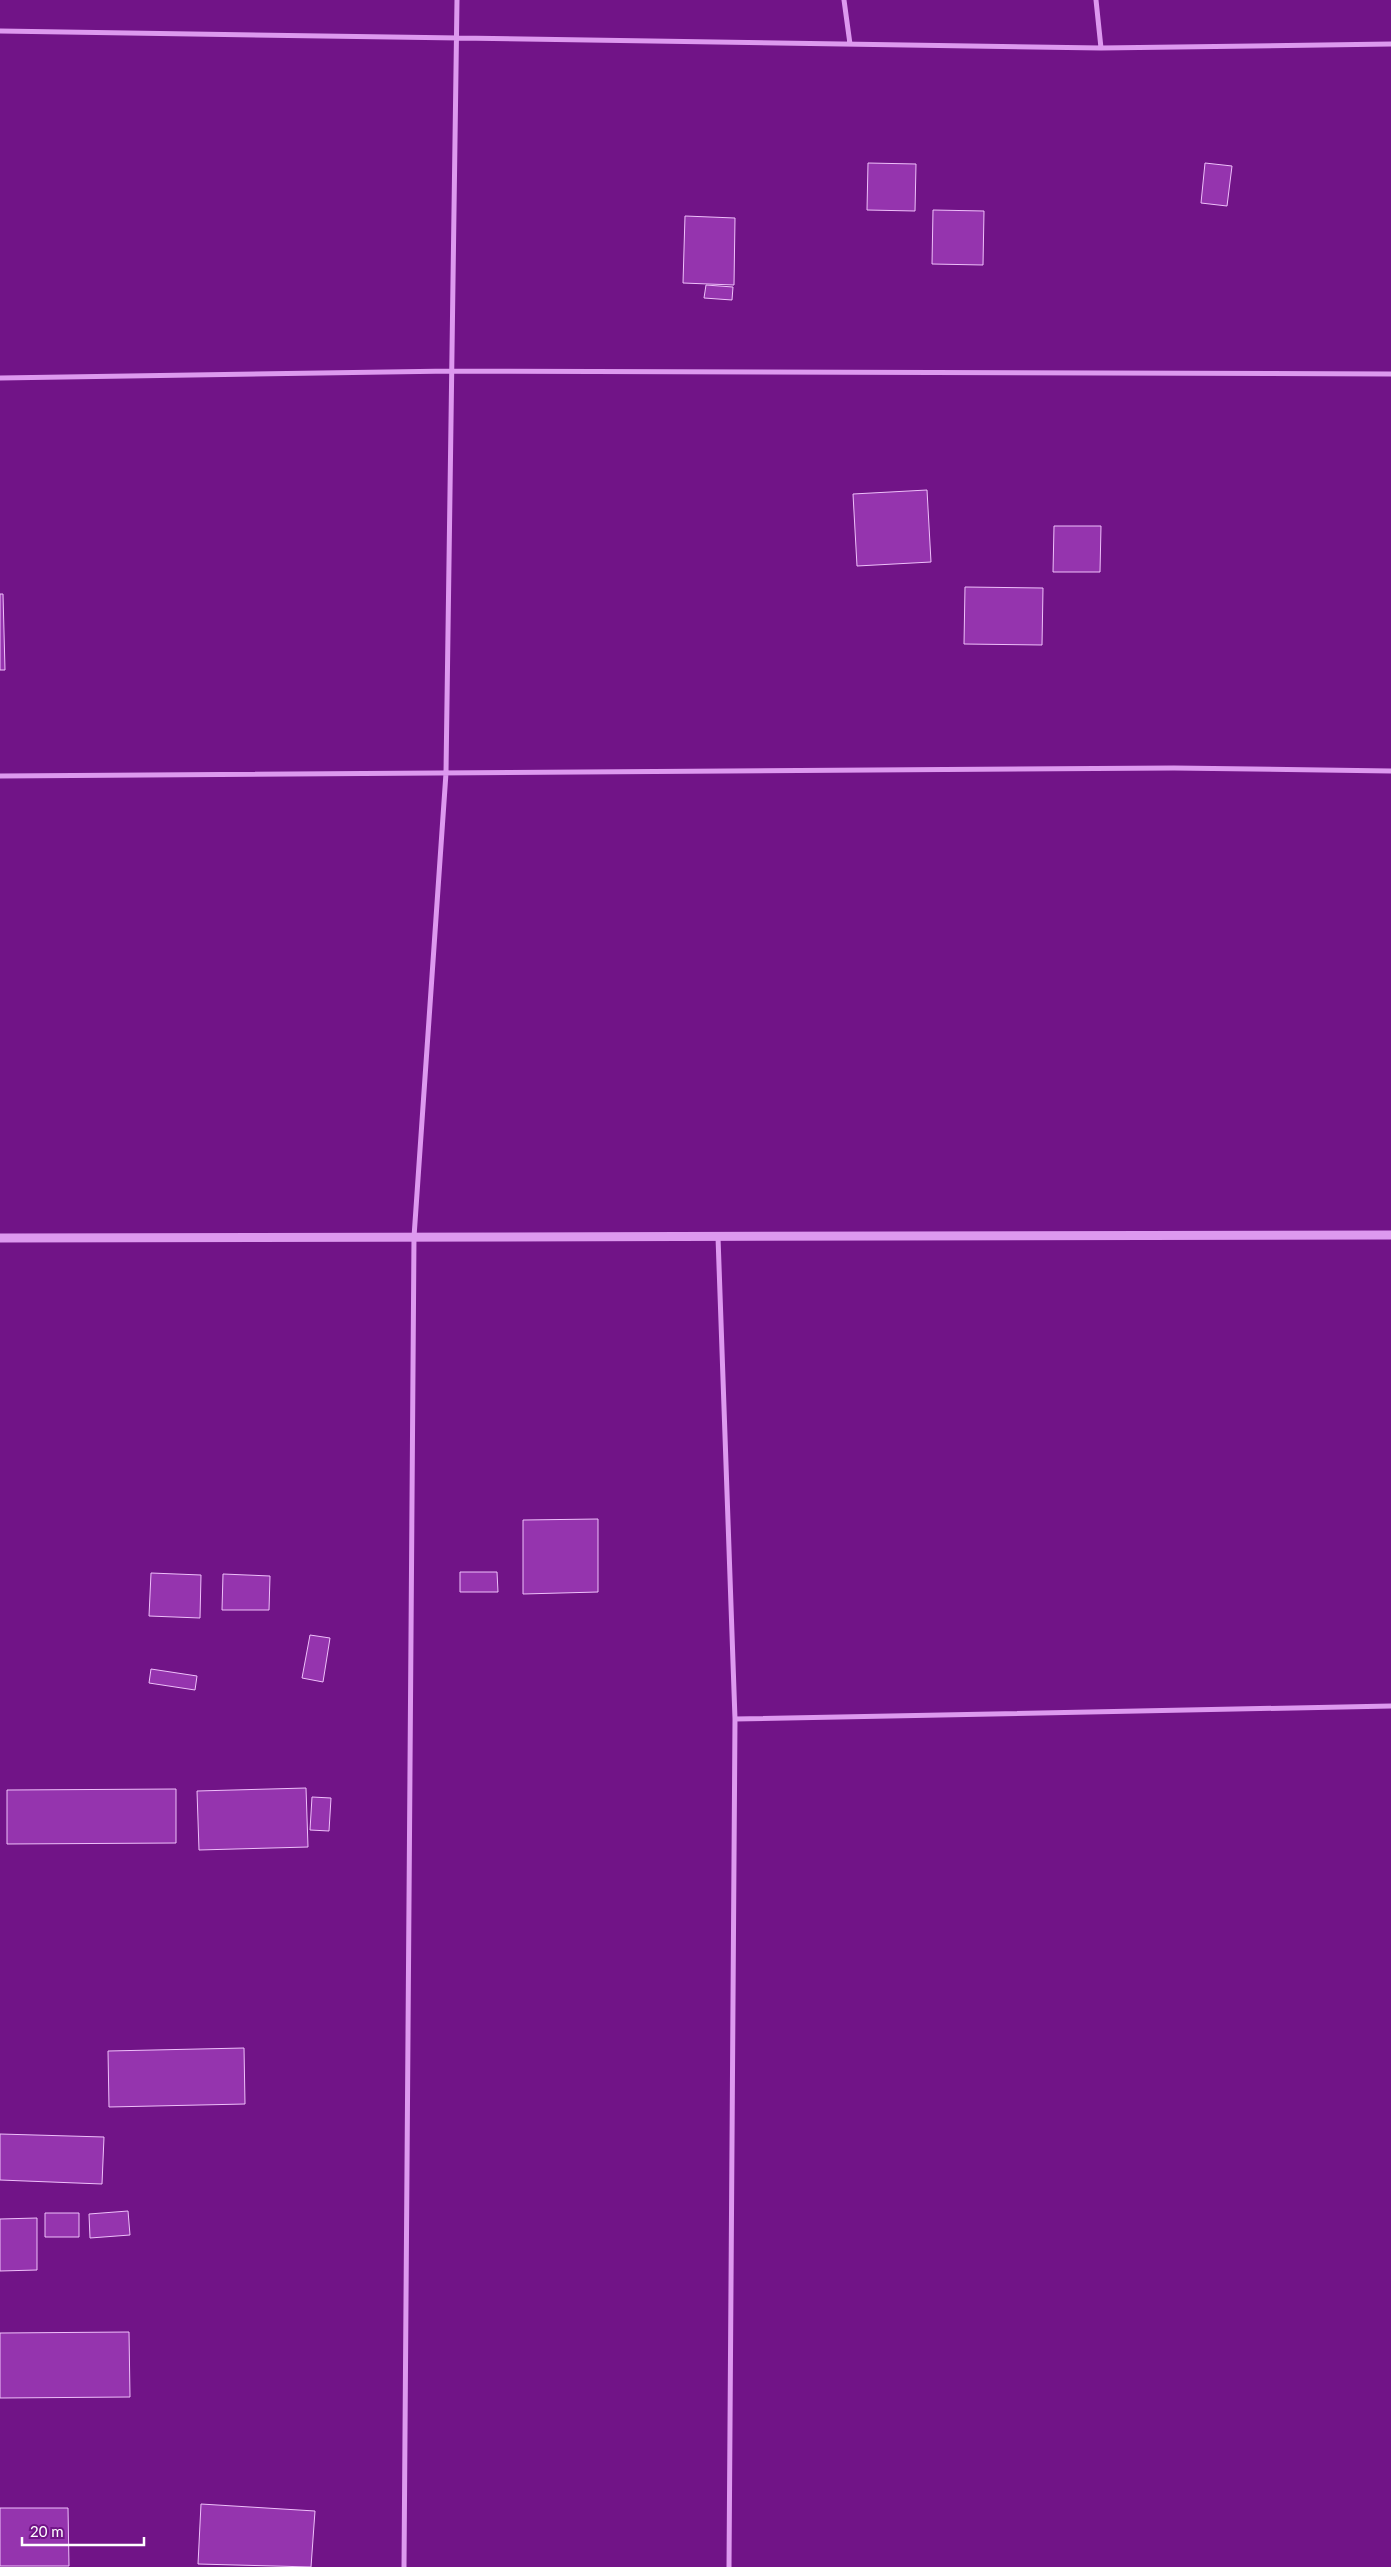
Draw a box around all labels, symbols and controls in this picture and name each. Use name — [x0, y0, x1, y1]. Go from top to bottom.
scale bar — [22, 2514, 145, 2546]
text: 20 m — [30, 2522, 64, 2540]

